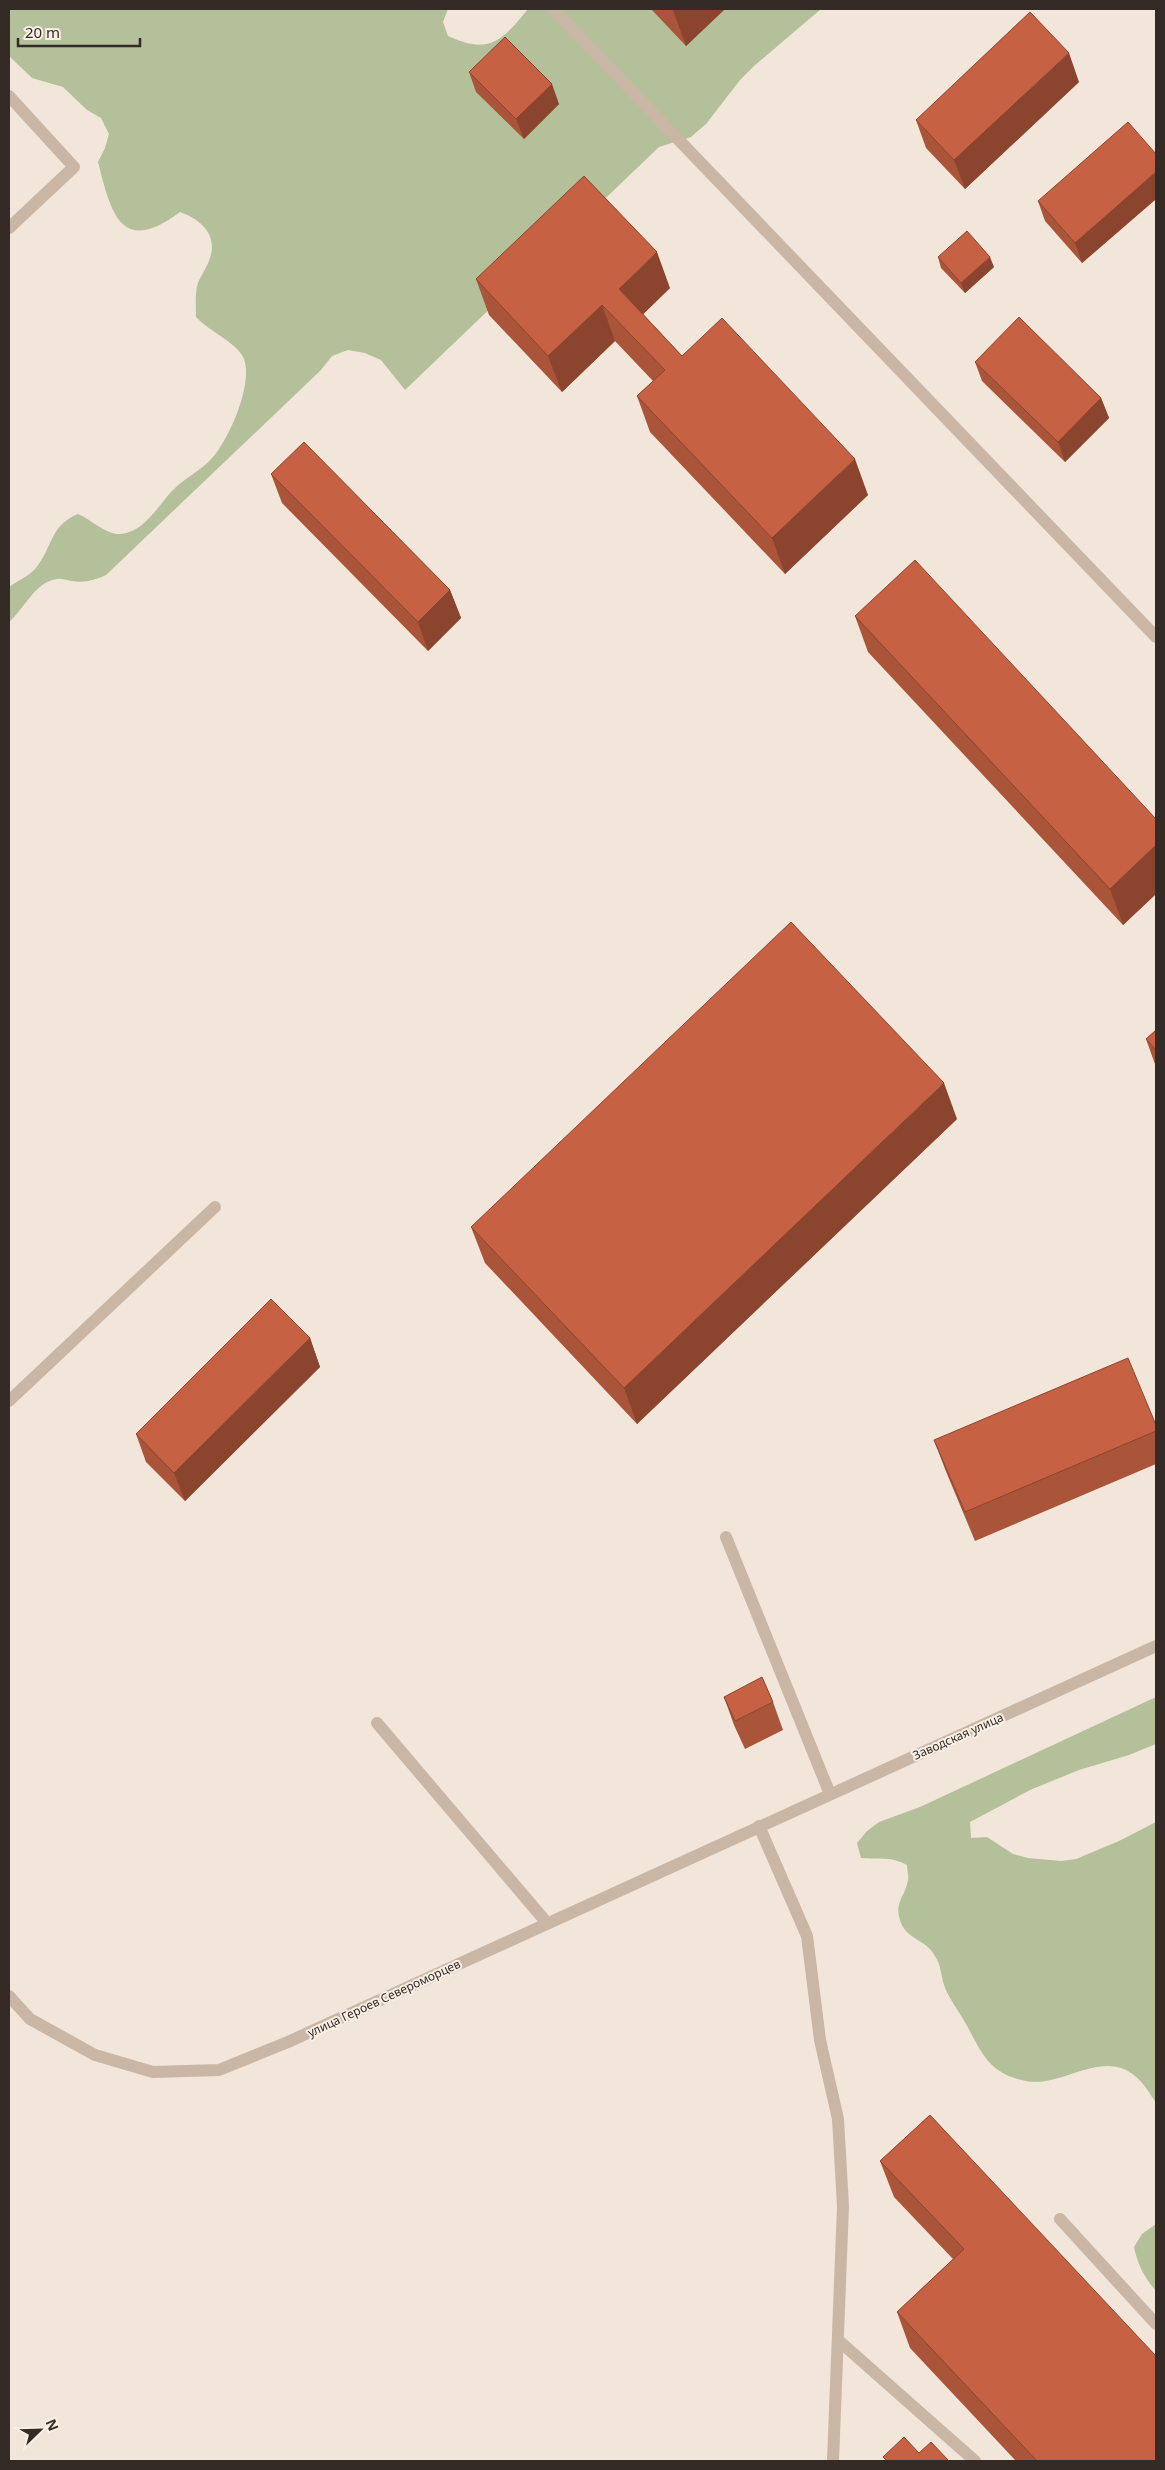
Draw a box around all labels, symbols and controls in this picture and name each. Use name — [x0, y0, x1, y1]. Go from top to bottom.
scale bar — [18, 15, 140, 47]
text: 20 m — [25, 22, 60, 42]
street label: Заводская улица — [910, 1708, 1006, 1764]
street label: улица Героев Североморцев — [305, 1955, 463, 2041]
north arrow — [15, 2405, 65, 2455]
text: N — [41, 2416, 63, 2434]

